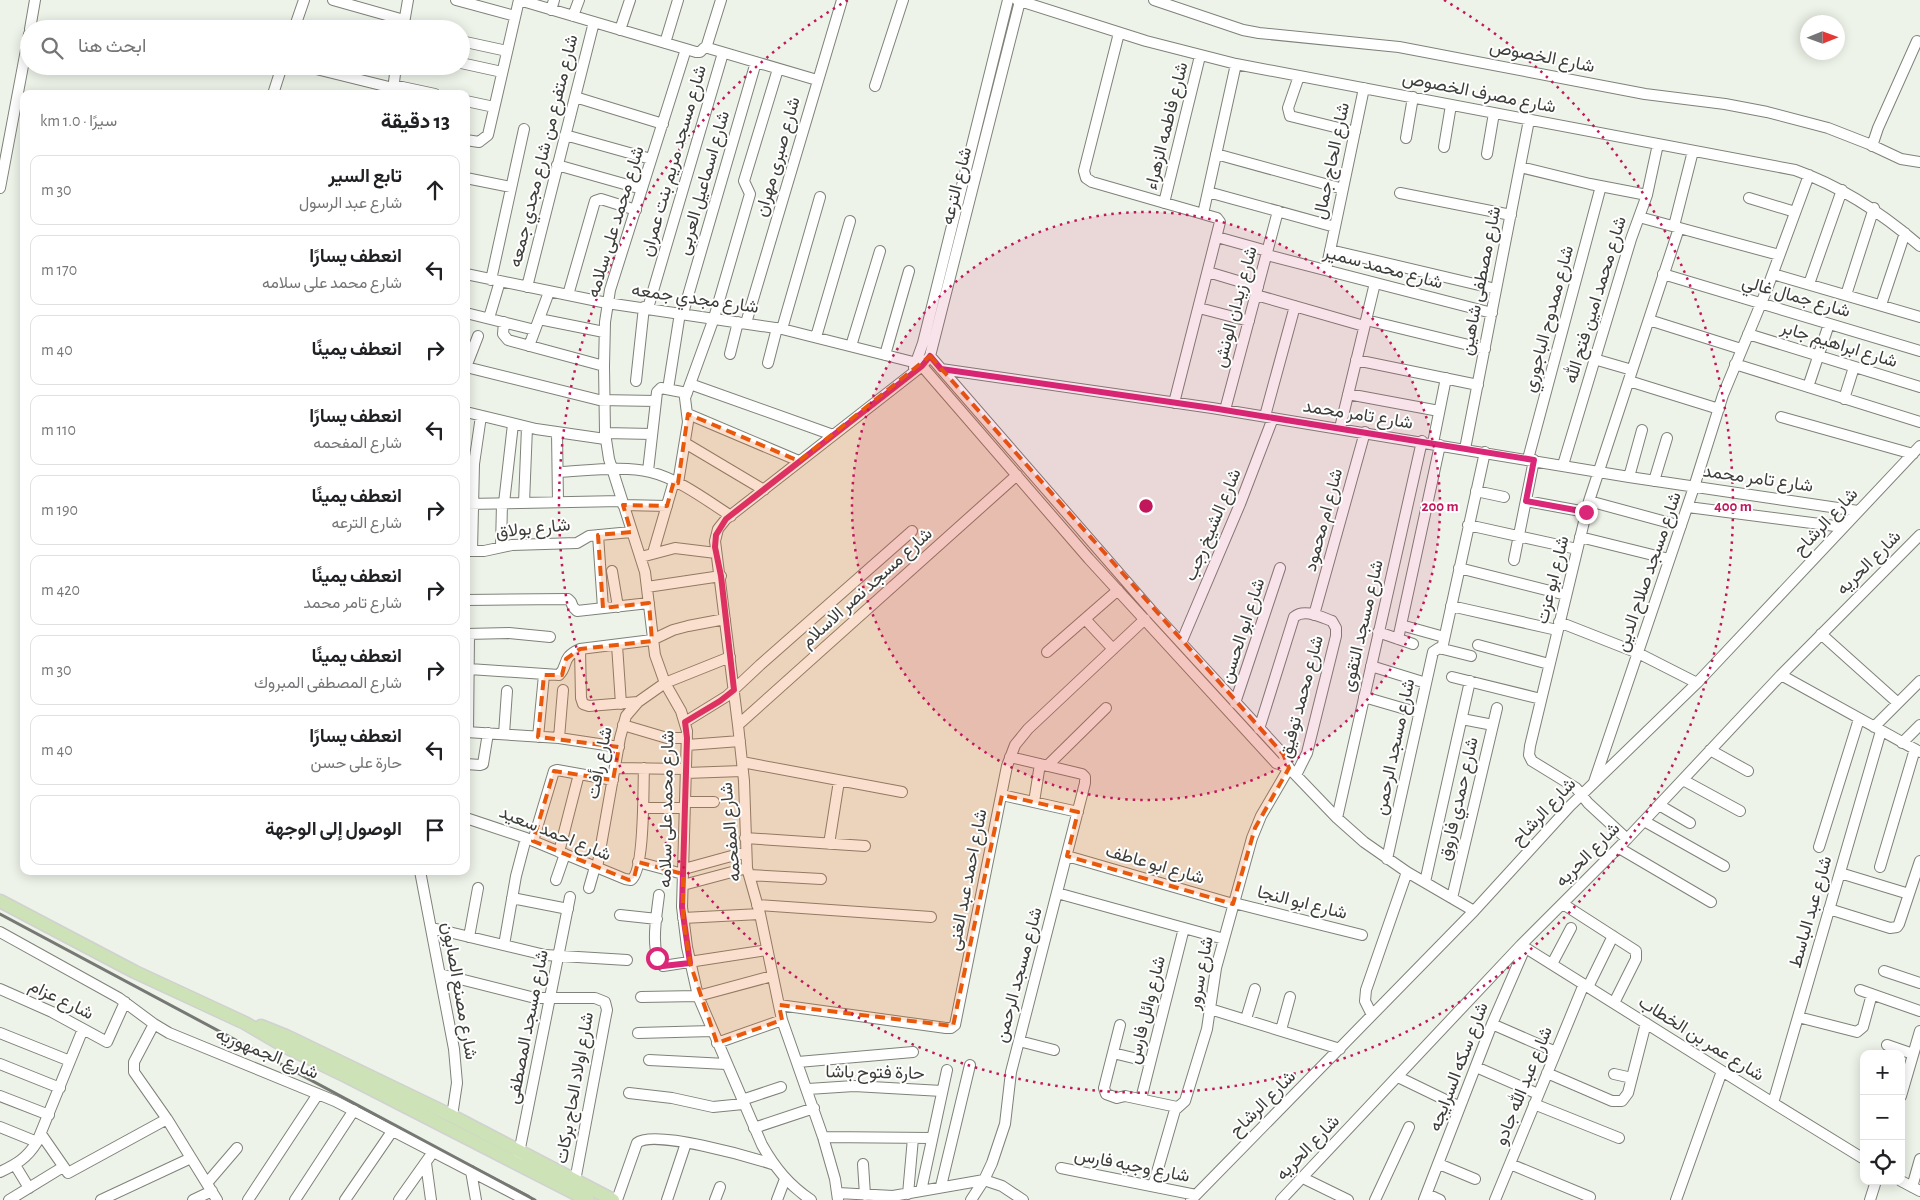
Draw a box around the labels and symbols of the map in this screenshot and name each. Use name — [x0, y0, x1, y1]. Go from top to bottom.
north arrow — [1800, 15, 1845, 60]
street label: شارع متفرع من شارع مجدي جمعه — [506, 33, 587, 270]
street label: شارع الخصوص — [1488, 38, 1596, 78]
street label: شارع فاطمه الزهراء — [1142, 60, 1194, 192]
street label: شارع مسجد مريم بنت عمران — [638, 63, 712, 259]
street label: شارع مصرف الخصوص — [1400, 69, 1557, 119]
street label: شارع صبرى مهران — [752, 95, 806, 220]
street label: شارع الحاج جمال — [1311, 101, 1355, 222]
street label: شارع اسماعيل العربى — [675, 109, 735, 258]
street label: شارع محمد على سلامه — [584, 144, 650, 301]
street label: شارع الترعه — [939, 145, 977, 227]
street label: شارع مصطفى شاهين — [1458, 205, 1506, 357]
street label: شارع محمد امين فتح الله — [1559, 214, 1632, 386]
street label: شارع محمد سمير — [1320, 243, 1444, 294]
street label: شارع زيدان الونش — [1211, 244, 1263, 370]
street label: شارع ممدوح الباجوري — [1521, 244, 1582, 396]
street label: شارع جمال غالي — [1738, 273, 1852, 326]
street label: شارع مجدي جمعه — [630, 281, 760, 322]
street label: شارع ابراهيم جابر — [1777, 318, 1899, 373]
street label: شارع تامر محمد — [1301, 397, 1414, 435]
street label: شارع تامر محمد — [1701, 462, 1814, 498]
street label: شارع الشيخ رجب — [1181, 466, 1247, 585]
street label: شارع ام محمود — [1302, 467, 1348, 574]
street label: شارع الرشاح — [1790, 485, 1863, 561]
street label: شارع مسجد صلاح الدين — [1613, 490, 1687, 655]
centre of rings — [1137, 497, 1155, 515]
text: 200 m — [1421, 499, 1459, 514]
text: 400 m — [1714, 499, 1752, 514]
route end — [1575, 501, 1598, 524]
street label: شارع بولاق — [495, 516, 572, 544]
street label: شارع مسجد نصر الاسلام — [798, 525, 937, 653]
street label: شارع الحريه — [1833, 527, 1906, 600]
street label: شارع ابو عزت — [1533, 534, 1575, 626]
street label: شارع مسجد التقوى — [1339, 558, 1389, 694]
street label: شارع ابو الحسن — [1218, 576, 1270, 686]
street label: شارع محمد توفيق — [1277, 634, 1329, 761]
street label: شارع مسجد الرحمن — [1372, 677, 1420, 817]
street label: شارع رأفت — [582, 725, 618, 801]
street label: شارع محمد على سلامه — [657, 730, 679, 888]
street label: شارع حمدي فاروق — [1436, 736, 1487, 864]
street label: شارع الرشاح — [1508, 775, 1581, 851]
street label: شارع المفحمه — [718, 781, 746, 882]
street label: شارع احمد سعيد — [496, 803, 613, 866]
street label: شارع احمد عبد الغنى — [945, 808, 993, 953]
street label: شارع الحريه — [1552, 819, 1625, 892]
street label: شارع ابو عاطف — [1103, 842, 1207, 890]
street label: شارع عبد الباسط — [1786, 854, 1838, 971]
street label: شارع ابو النجا — [1255, 883, 1349, 925]
street label: شارع مسجد الرحمن — [992, 906, 1048, 1045]
street label: شارع مصنع الصابون — [436, 921, 480, 1061]
street label: شارع سرور — [1185, 935, 1219, 1013]
route start — [646, 947, 669, 970]
street label: شارع مسجد المصطفى — [504, 948, 554, 1106]
street label: شارع وائل فارس — [1125, 954, 1171, 1066]
street label: شارع عزام — [25, 977, 96, 1025]
street label: شارع عمر بن الخطاب — [1634, 993, 1767, 1087]
street label: شارع سكه السرايجه — [1426, 1000, 1494, 1135]
street label: شارع اولاد الحاج بركات — [553, 1011, 599, 1166]
street label: شارع عبد الله جادو — [1489, 1023, 1558, 1149]
street label: شارع الجمهوريه — [212, 1025, 321, 1085]
street label: حارة فتوح باشا — [825, 1063, 925, 1085]
street label: شارع الرشاح — [1227, 1068, 1301, 1142]
street label: شارع الحريه — [1273, 1112, 1345, 1185]
street label: شارع وجيه فارس — [1072, 1146, 1191, 1188]

